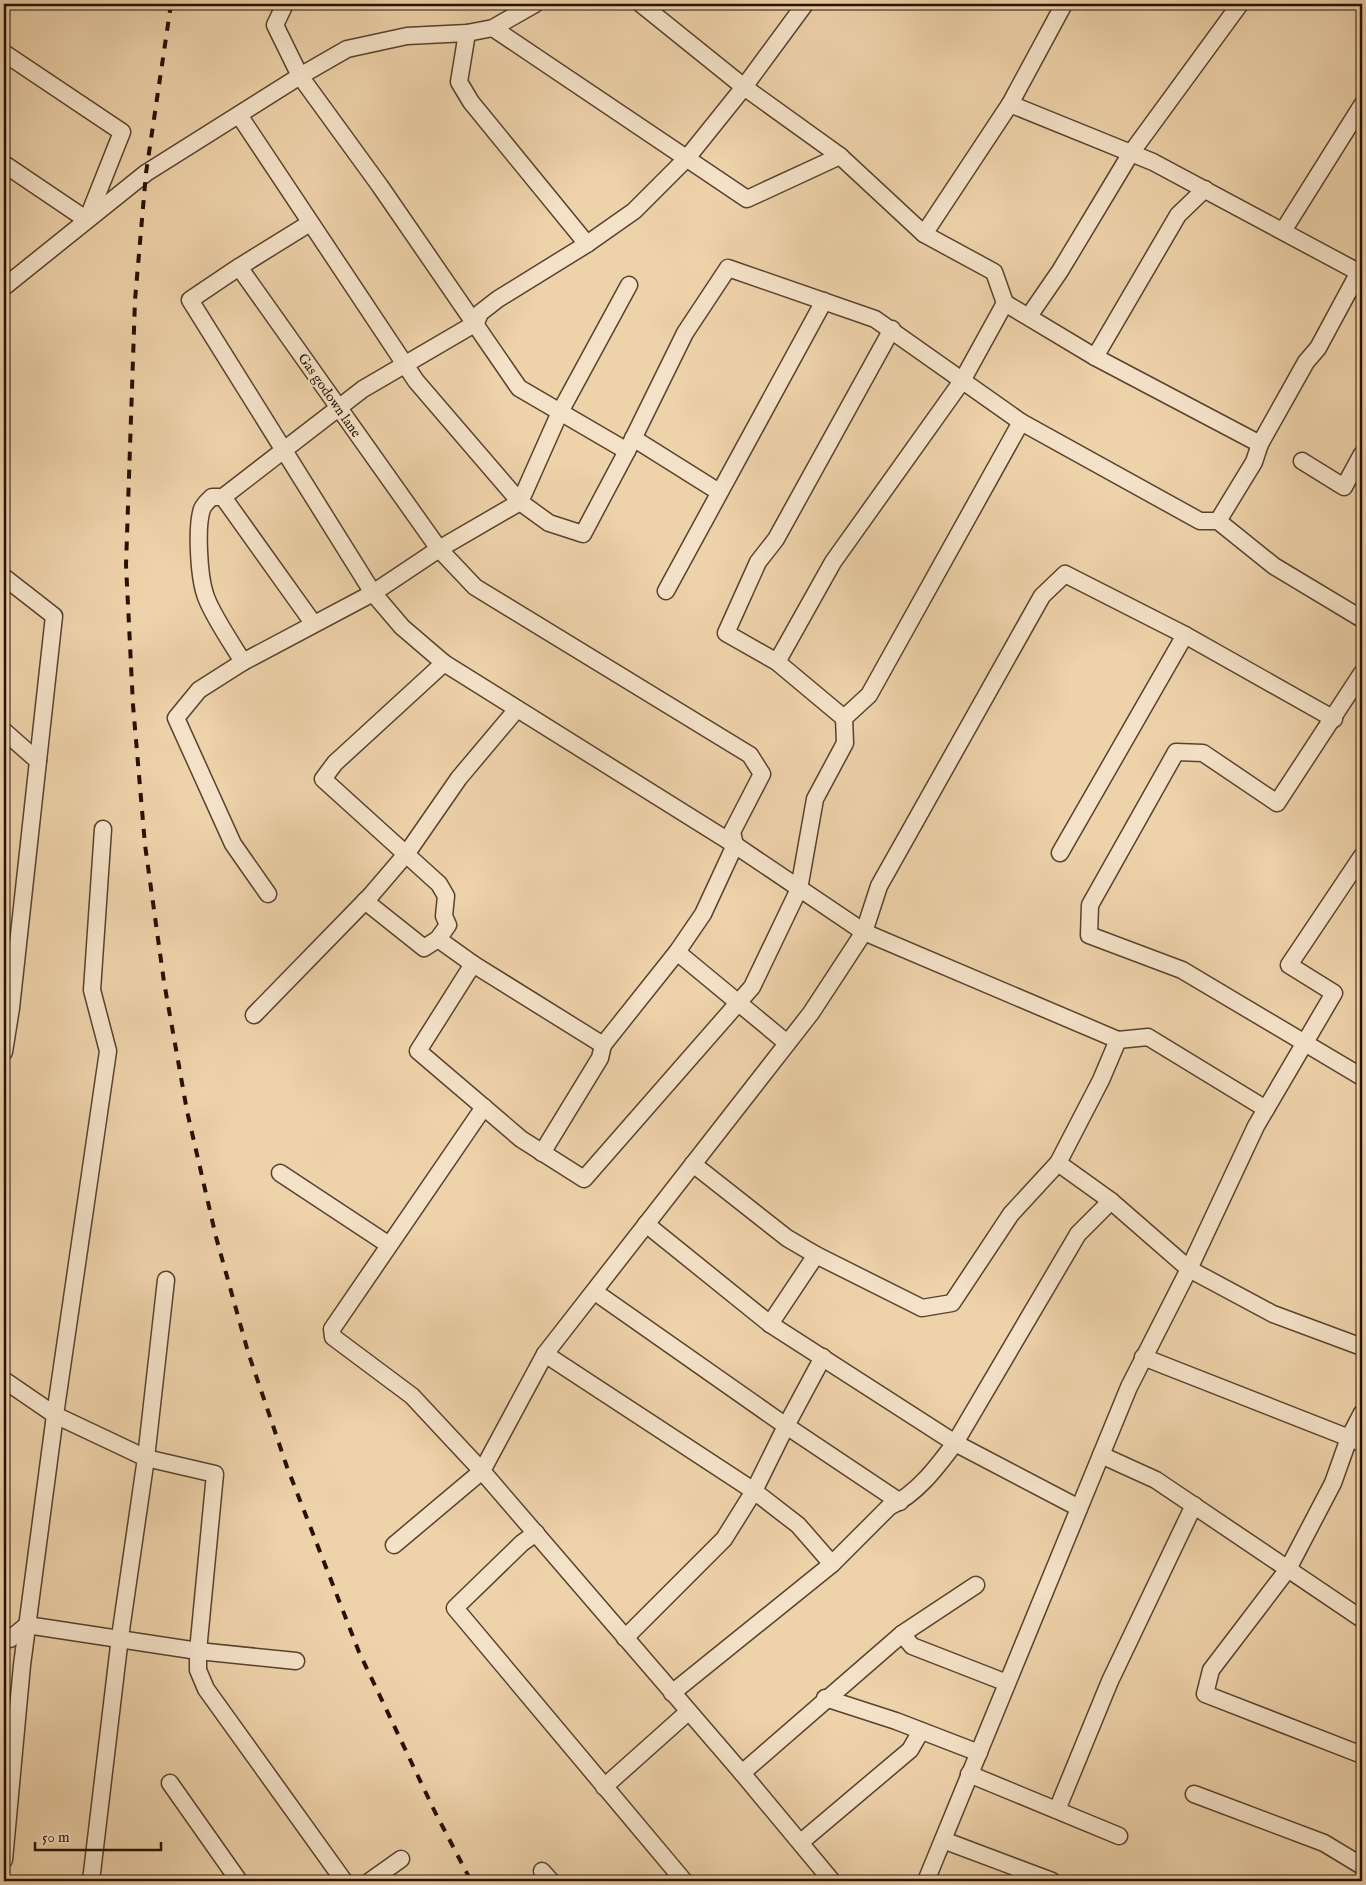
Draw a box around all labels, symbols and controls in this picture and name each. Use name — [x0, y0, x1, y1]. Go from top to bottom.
street label: Gas godown lane — [294, 350, 365, 442]
scale bar — [35, 1820, 161, 1852]
text: 50 m — [42, 1828, 70, 1847]

